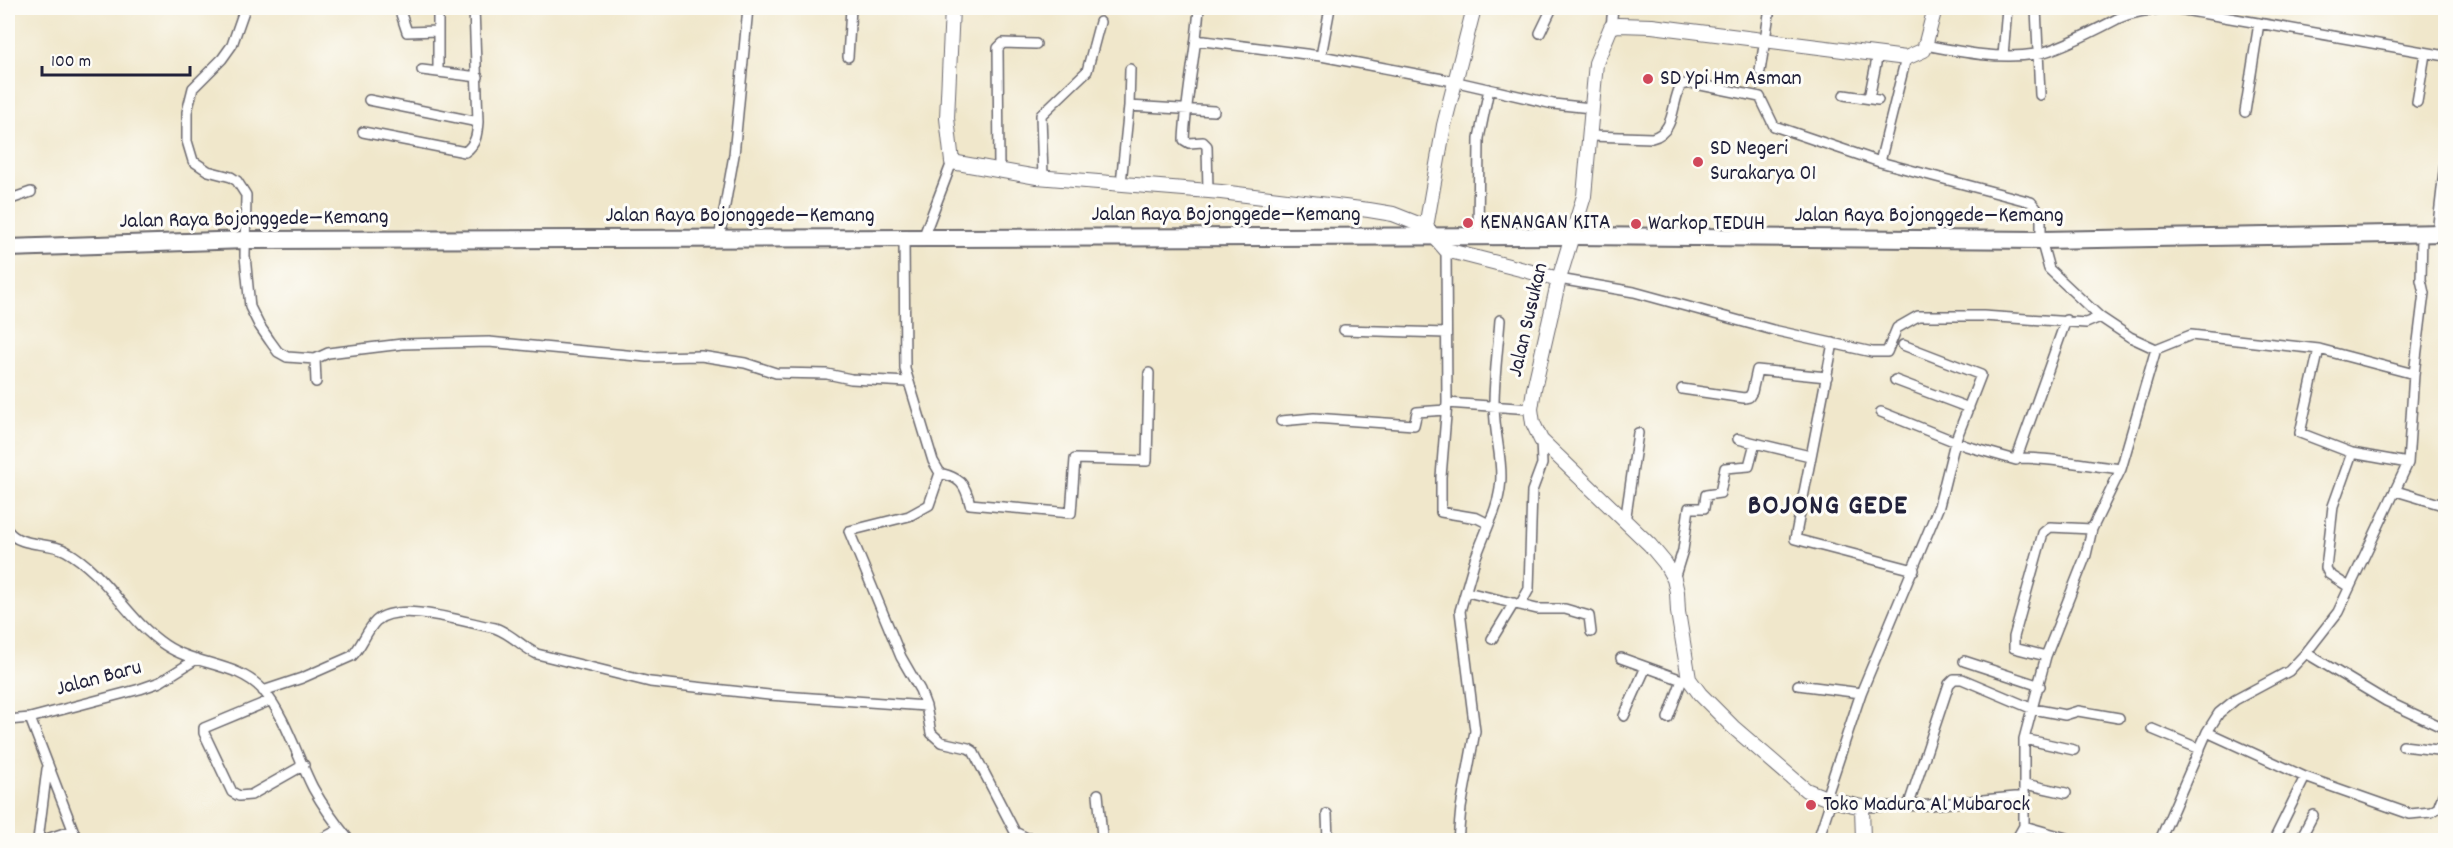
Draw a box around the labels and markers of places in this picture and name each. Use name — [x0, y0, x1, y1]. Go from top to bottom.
place label: SD Ypi Hm Asman — [1660, 64, 1802, 95]
marker: SD Ypi Hm Asman — [1641, 72, 1655, 86]
place label: SD Negeri Surakarya 01 — [1710, 134, 1816, 190]
marker: SD Negeri Surakarya 01 — [1691, 155, 1705, 169]
place label: KENANGAN KITA — [1480, 208, 1611, 239]
place label: Warkop TEDUH — [1648, 209, 1765, 240]
marker: KENANGAN KITA — [1461, 216, 1475, 230]
marker: Warkop TEDUH — [1629, 217, 1643, 231]
place label: Toko Madura Al Mubarock — [1823, 790, 2030, 821]
marker: Toko Madura Al Mubarock — [1804, 798, 1818, 812]

